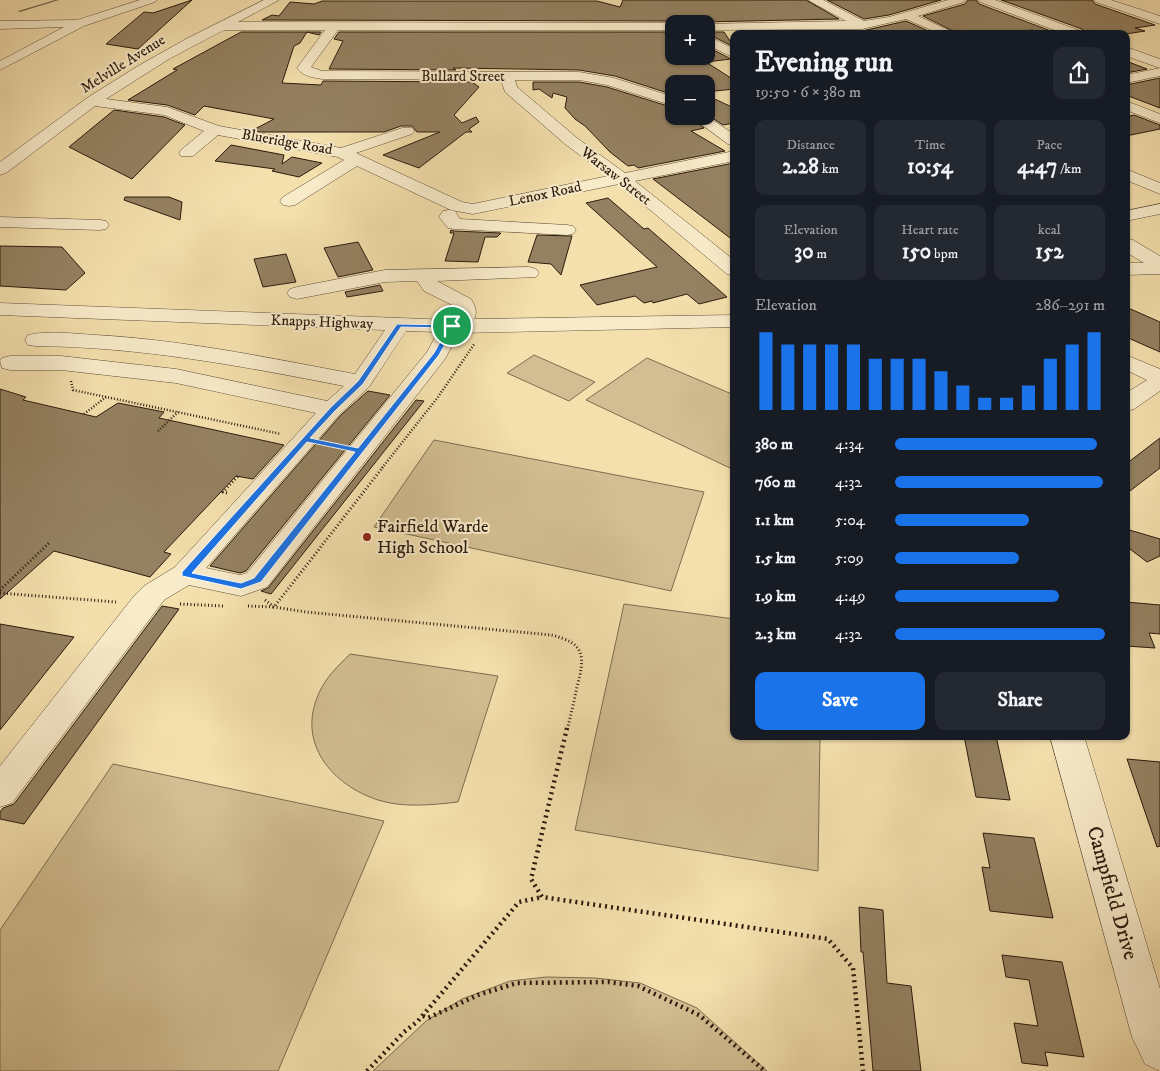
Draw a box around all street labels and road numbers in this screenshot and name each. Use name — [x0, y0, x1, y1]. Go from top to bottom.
street label: Melville Avenue — [77, 30, 169, 98]
street label: Bullard Street — [421, 67, 505, 86]
street label: Blueridge Road — [240, 125, 334, 159]
street label: Warsaw Street — [576, 142, 655, 210]
street label: Lenox Road — [507, 177, 584, 211]
street label: Knapps Highway — [270, 311, 374, 333]
street label: Campfield Drive — [1081, 823, 1144, 963]

